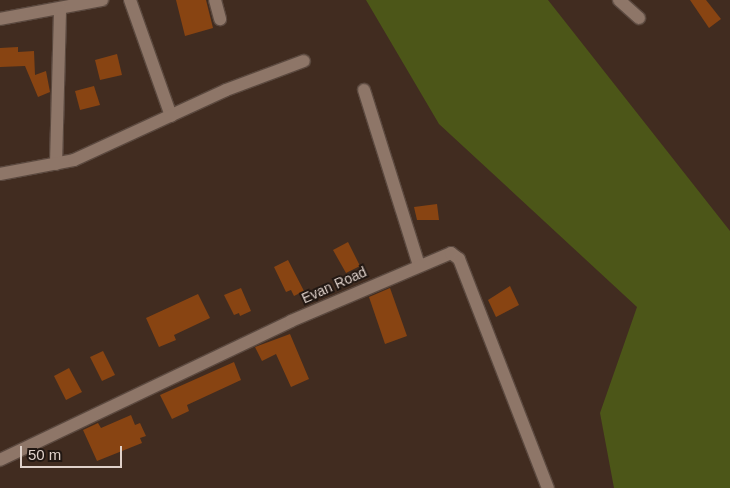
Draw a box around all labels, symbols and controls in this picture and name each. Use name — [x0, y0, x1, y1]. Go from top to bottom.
street label: Evan Road — [299, 263, 369, 307]
scale bar — [22, 436, 125, 468]
text: 50 m — [28, 446, 61, 463]

